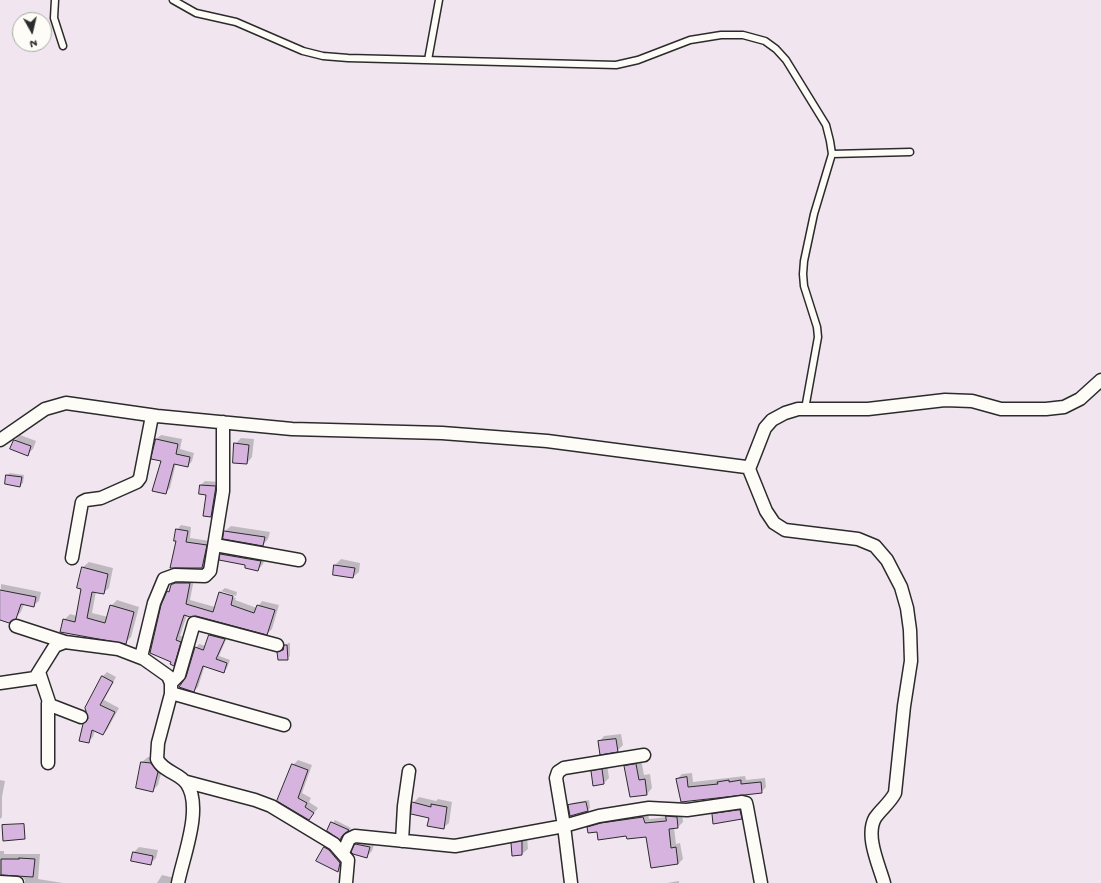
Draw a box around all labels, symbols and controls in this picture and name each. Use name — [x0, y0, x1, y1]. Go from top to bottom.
north arrow — [12, 12, 52, 52]
text: N — [29, 36, 38, 49]

